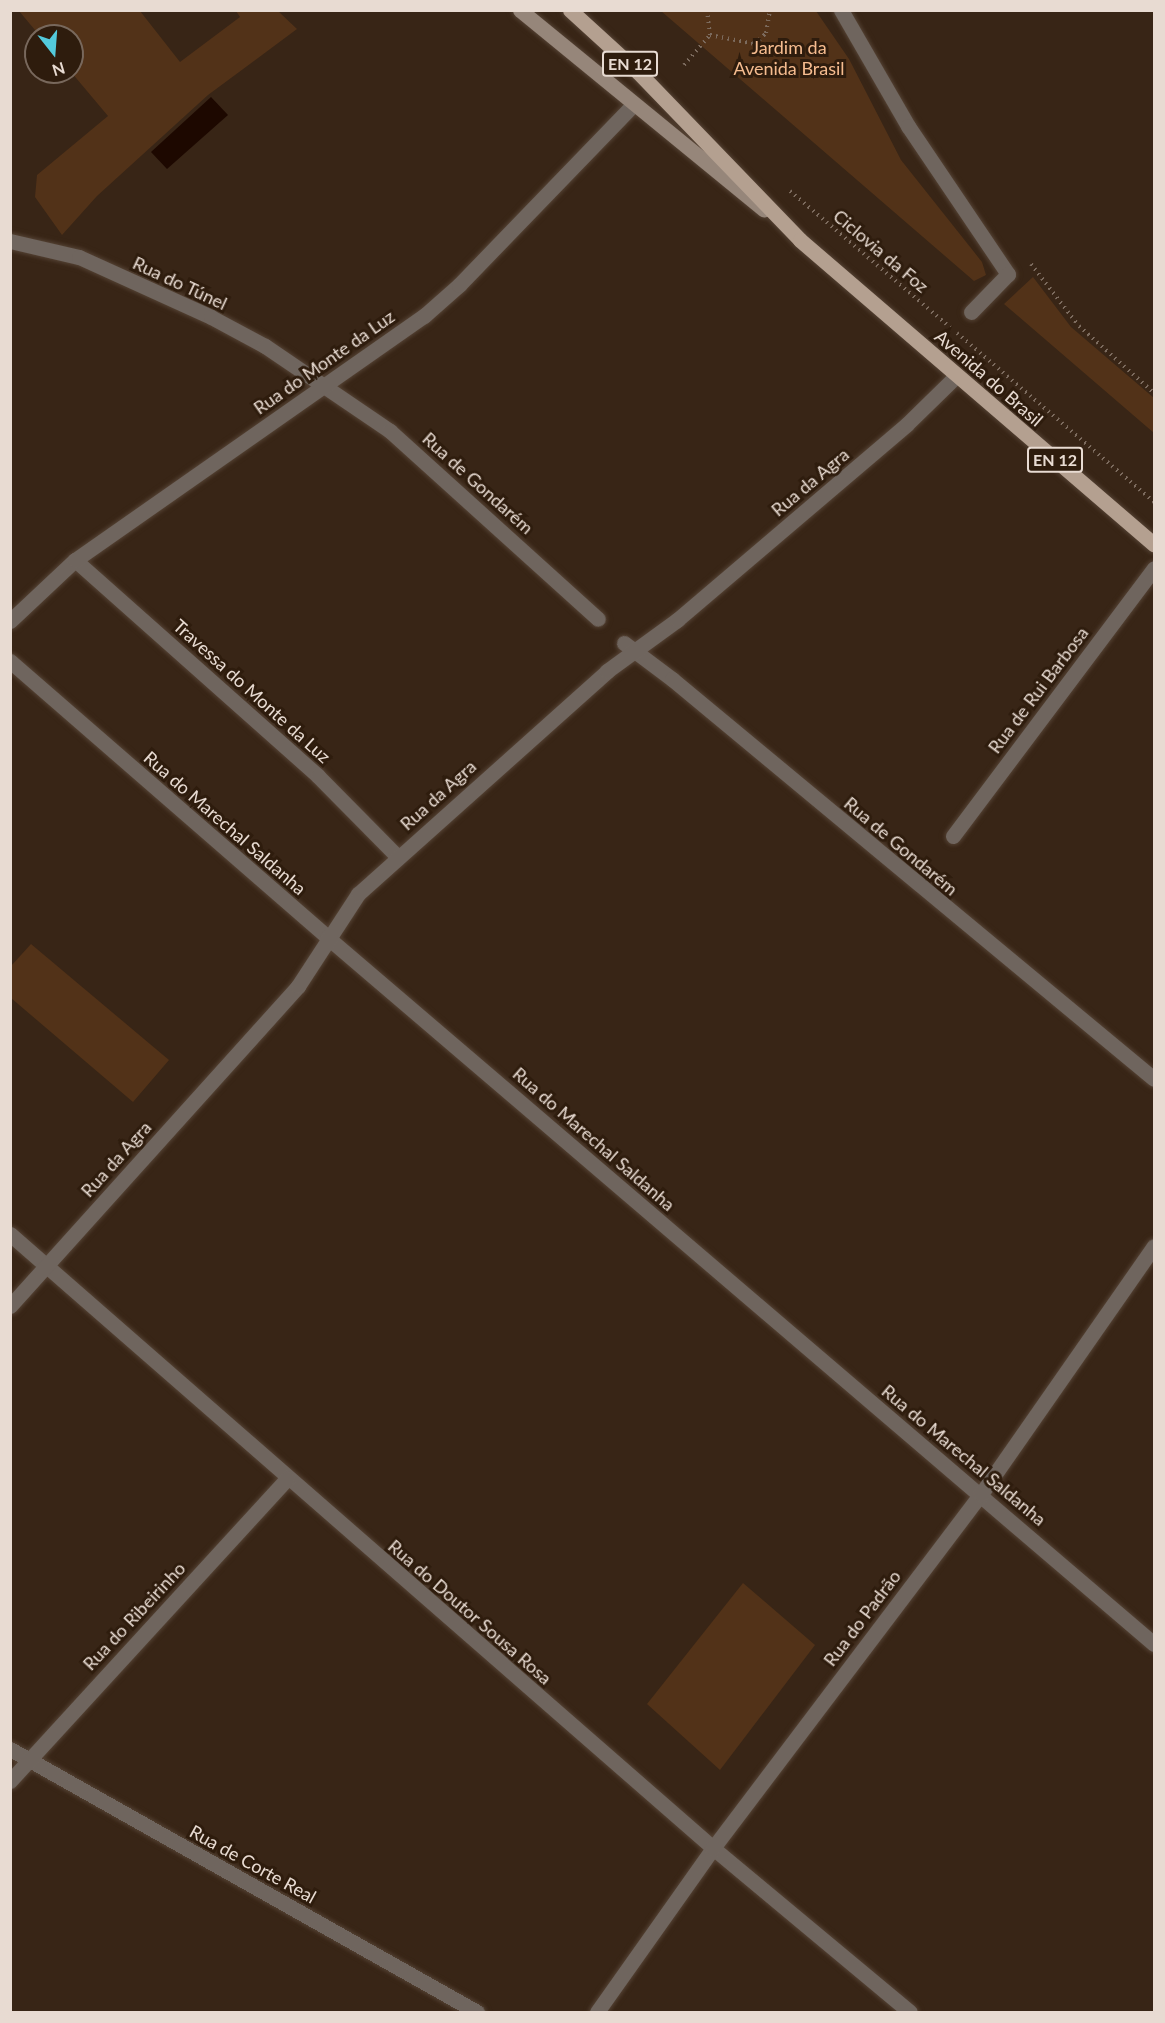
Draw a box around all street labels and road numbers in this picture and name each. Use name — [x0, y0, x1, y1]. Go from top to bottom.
road number: EN 12 — [602, 51, 658, 77]
street label: Ciclovia da Foz — [829, 205, 933, 297]
street label: Rua do Túnel — [129, 252, 231, 314]
street label: Rua do Monte da Luz — [249, 305, 399, 419]
street label: Avenida do Brasil — [931, 325, 1047, 431]
street label: Rua de Gondarém — [418, 428, 538, 538]
street label: Rua da Agra — [767, 443, 853, 521]
road number: EN 12 — [1026, 447, 1084, 473]
street label: Travessa do Monte da Luz — [169, 615, 335, 767]
street label: Rua de Rui Barbosa — [983, 623, 1093, 757]
street label: Rua do Marechal Saldanha — [139, 747, 311, 899]
street label: Rua da Agra — [395, 755, 481, 835]
street label: Rua de Gondarém — [840, 792, 962, 900]
street label: Rua do Marechal Saldanha — [508, 1063, 680, 1215]
street label: Rua da Agra — [76, 1116, 156, 1202]
street label: Rua do Marechal Saldanha — [877, 1380, 1051, 1530]
street label: Rua do Doutor Sousa Rosa — [384, 1535, 556, 1689]
street label: Rua do Ribeirinho — [78, 1557, 190, 1675]
street label: Rua do Padrão — [819, 1566, 905, 1670]
street label: Rua de Corte Real — [186, 1820, 320, 1908]

